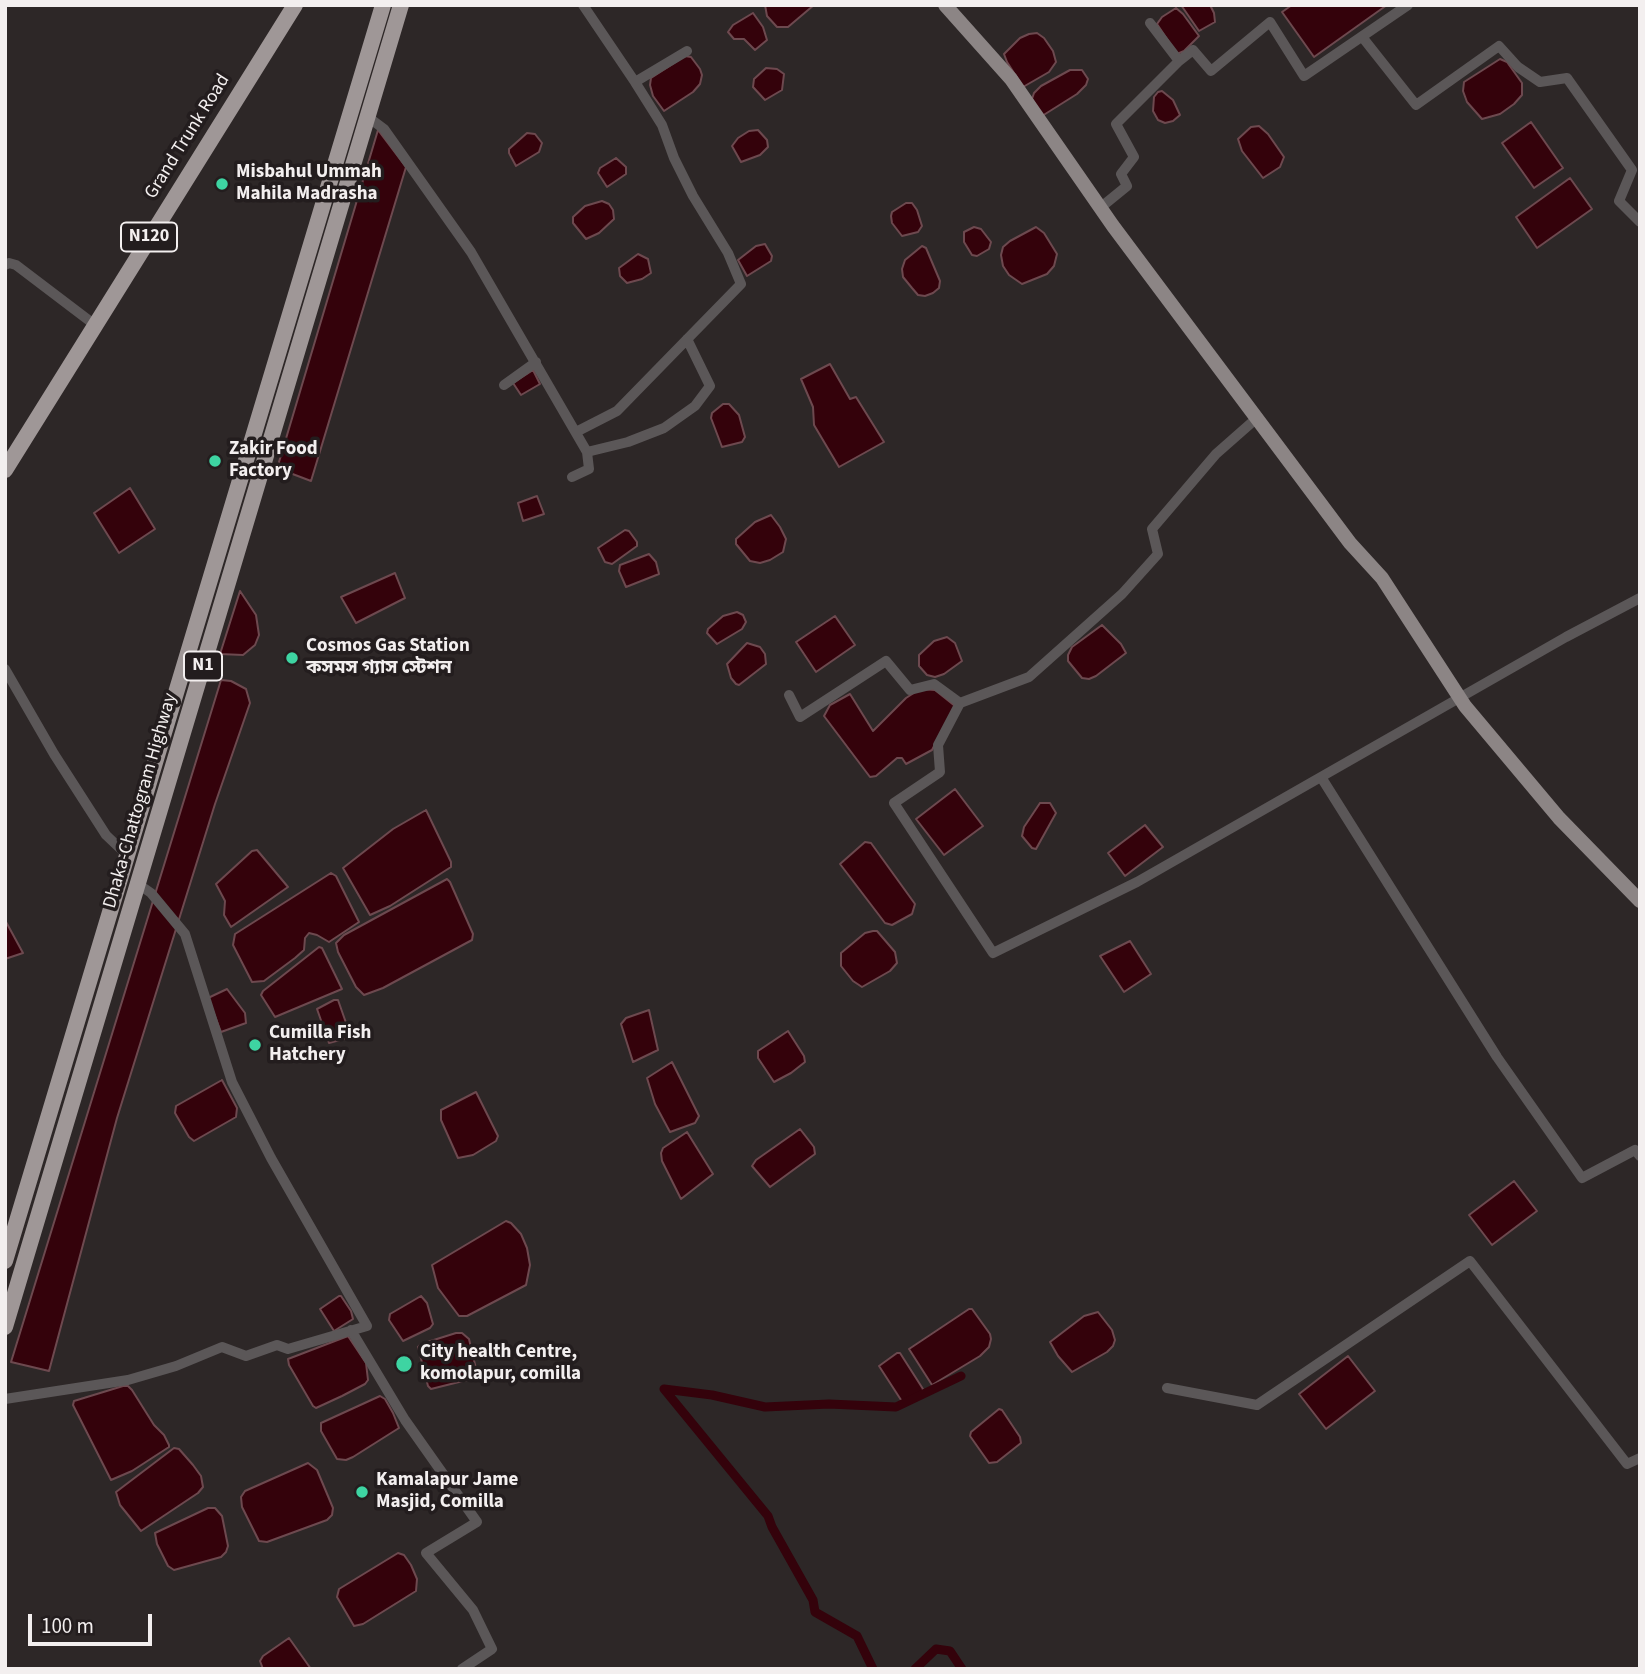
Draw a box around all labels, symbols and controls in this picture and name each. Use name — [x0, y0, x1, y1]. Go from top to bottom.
street label: Grand Trunk Road — [140, 70, 236, 204]
place label: Misbahul Ummah Mahila Madrasha — [236, 162, 382, 206]
marker: Misbahul Ummah Mahila Madrasha — [214, 176, 230, 192]
road number: N120 — [121, 222, 177, 251]
place label: Zakir Food Factory — [229, 439, 318, 483]
marker: Zakir Food Factory — [207, 453, 223, 469]
place label: Cosmos Gas Station কসমস গ্যাস স্টেশন — [306, 636, 470, 680]
marker: Cosmos Gas Station কসমস গ্যাস স্টেশন — [284, 650, 300, 666]
road number: N1 — [184, 652, 222, 680]
street label: Dhaka-Chattogram Highway — [99, 691, 183, 911]
place label: Cumilla Fish Hatchery — [269, 1023, 371, 1067]
marker: Cumilla Fish Hatchery — [247, 1037, 263, 1053]
place label: City health Centre, komolapur, comilla — [420, 1342, 581, 1386]
marker: City health Centre, komolapur, comilla — [394, 1354, 414, 1374]
place label: Kamalapur Jame Masjid, Comilla — [376, 1470, 518, 1514]
marker: Kamalapur Jame Masjid, Comilla — [354, 1484, 370, 1500]
scale bar — [32, 1600, 156, 1644]
text: 100 m — [41, 1611, 94, 1641]

